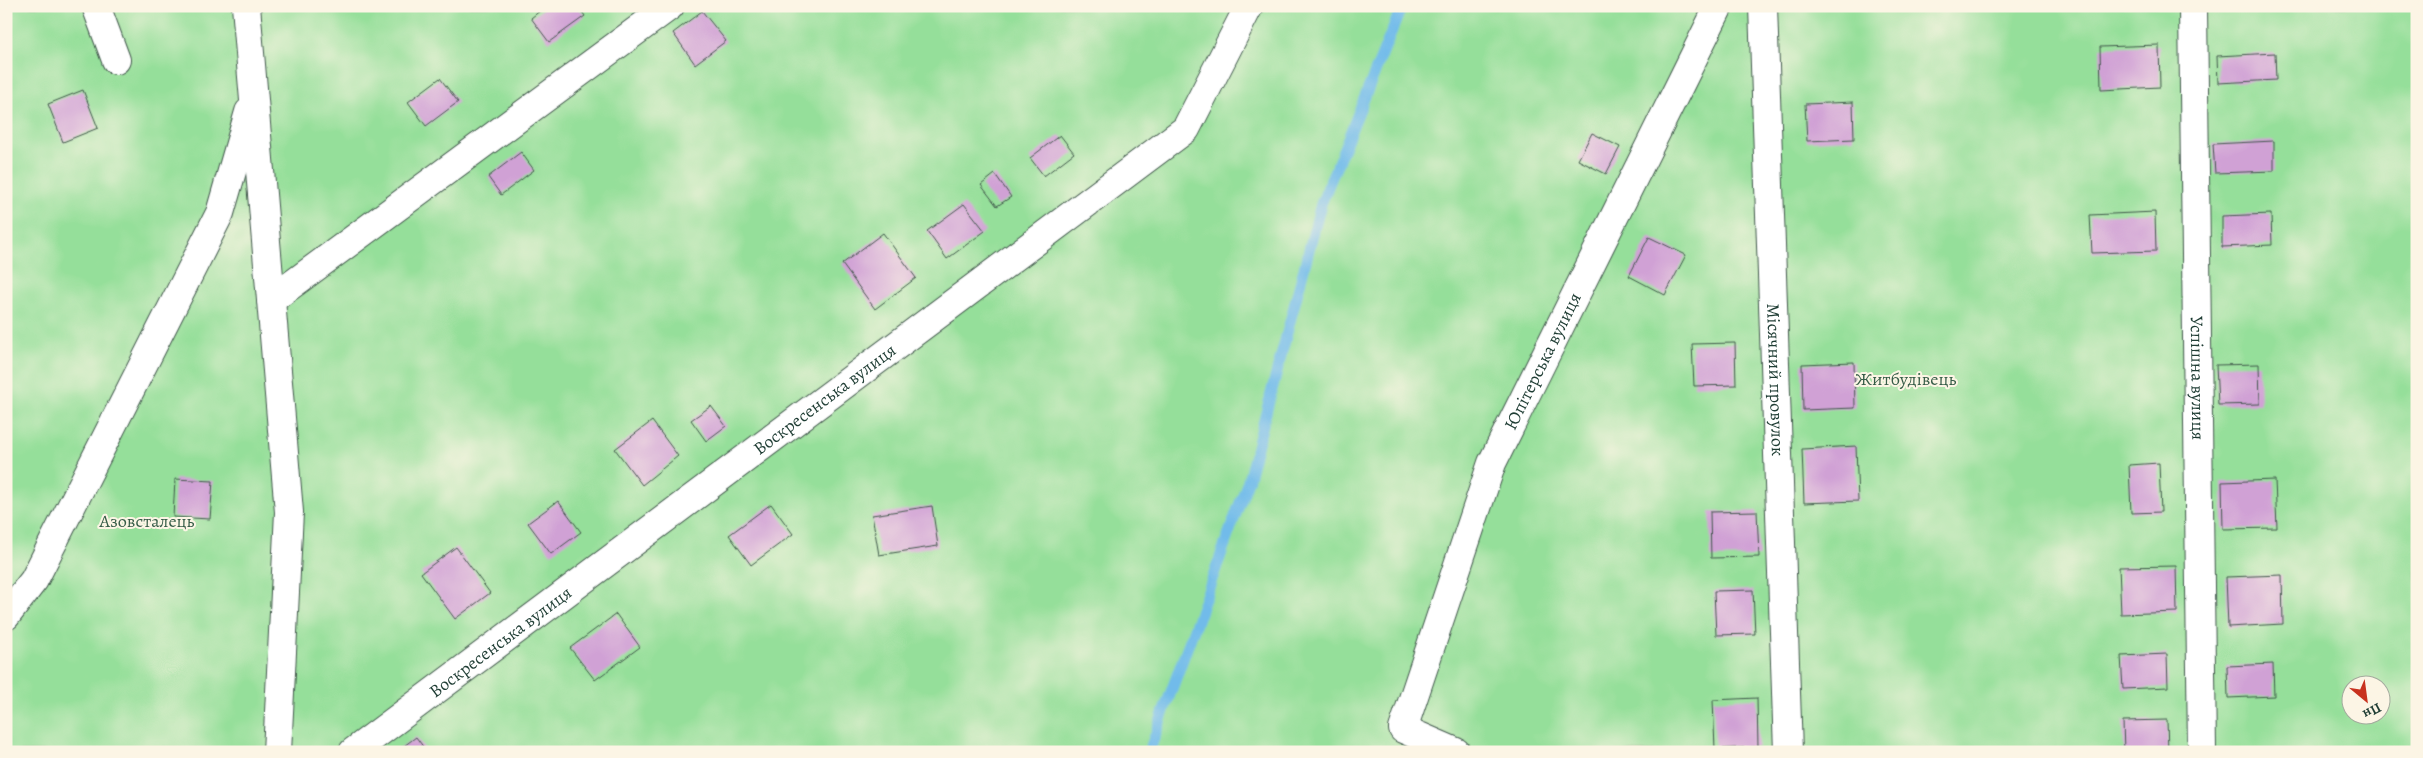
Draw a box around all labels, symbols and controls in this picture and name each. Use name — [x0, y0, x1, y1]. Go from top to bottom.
street label: Юпітерська вулиця — [1498, 288, 1587, 434]
street label: Місячний провулок — [1761, 303, 1790, 457]
street label: Успішна вулиця — [2185, 316, 2210, 440]
street label: Воскресенська вулиця — [749, 338, 901, 460]
park label: Житбудівець — [1856, 367, 1957, 391]
park label: Азовсталець — [98, 509, 195, 533]
street label: Воскресенська вулиця — [424, 581, 577, 703]
north arrow — [2340, 676, 2390, 726]
text: Пн — [2359, 698, 2385, 724]

